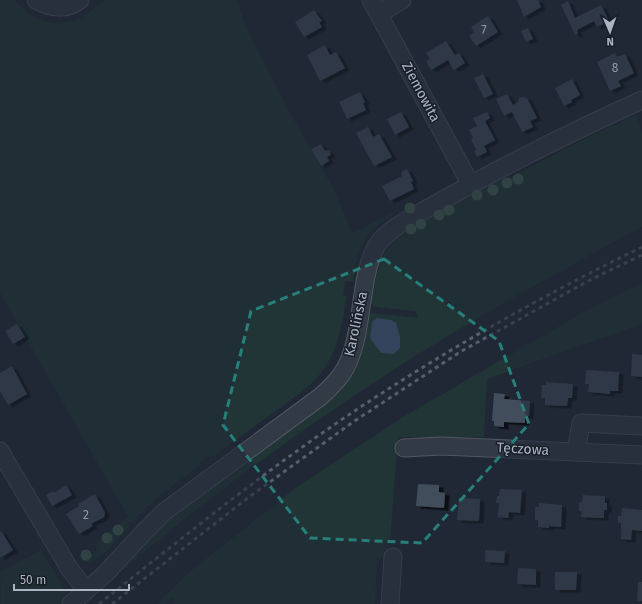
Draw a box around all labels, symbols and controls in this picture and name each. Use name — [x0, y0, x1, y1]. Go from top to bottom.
north arrow — [590, 12, 630, 52]
house number: 7 — [481, 23, 487, 37]
text: N — [606, 35, 614, 48]
street label: Ziemowita — [398, 59, 444, 125]
house number: 8 — [612, 61, 619, 75]
street label: Karolińska — [341, 290, 371, 358]
street label: Tęczowa — [496, 439, 550, 459]
house number: 2 — [83, 508, 89, 522]
scale bar — [14, 566, 129, 592]
text: 50 m — [20, 573, 46, 587]

